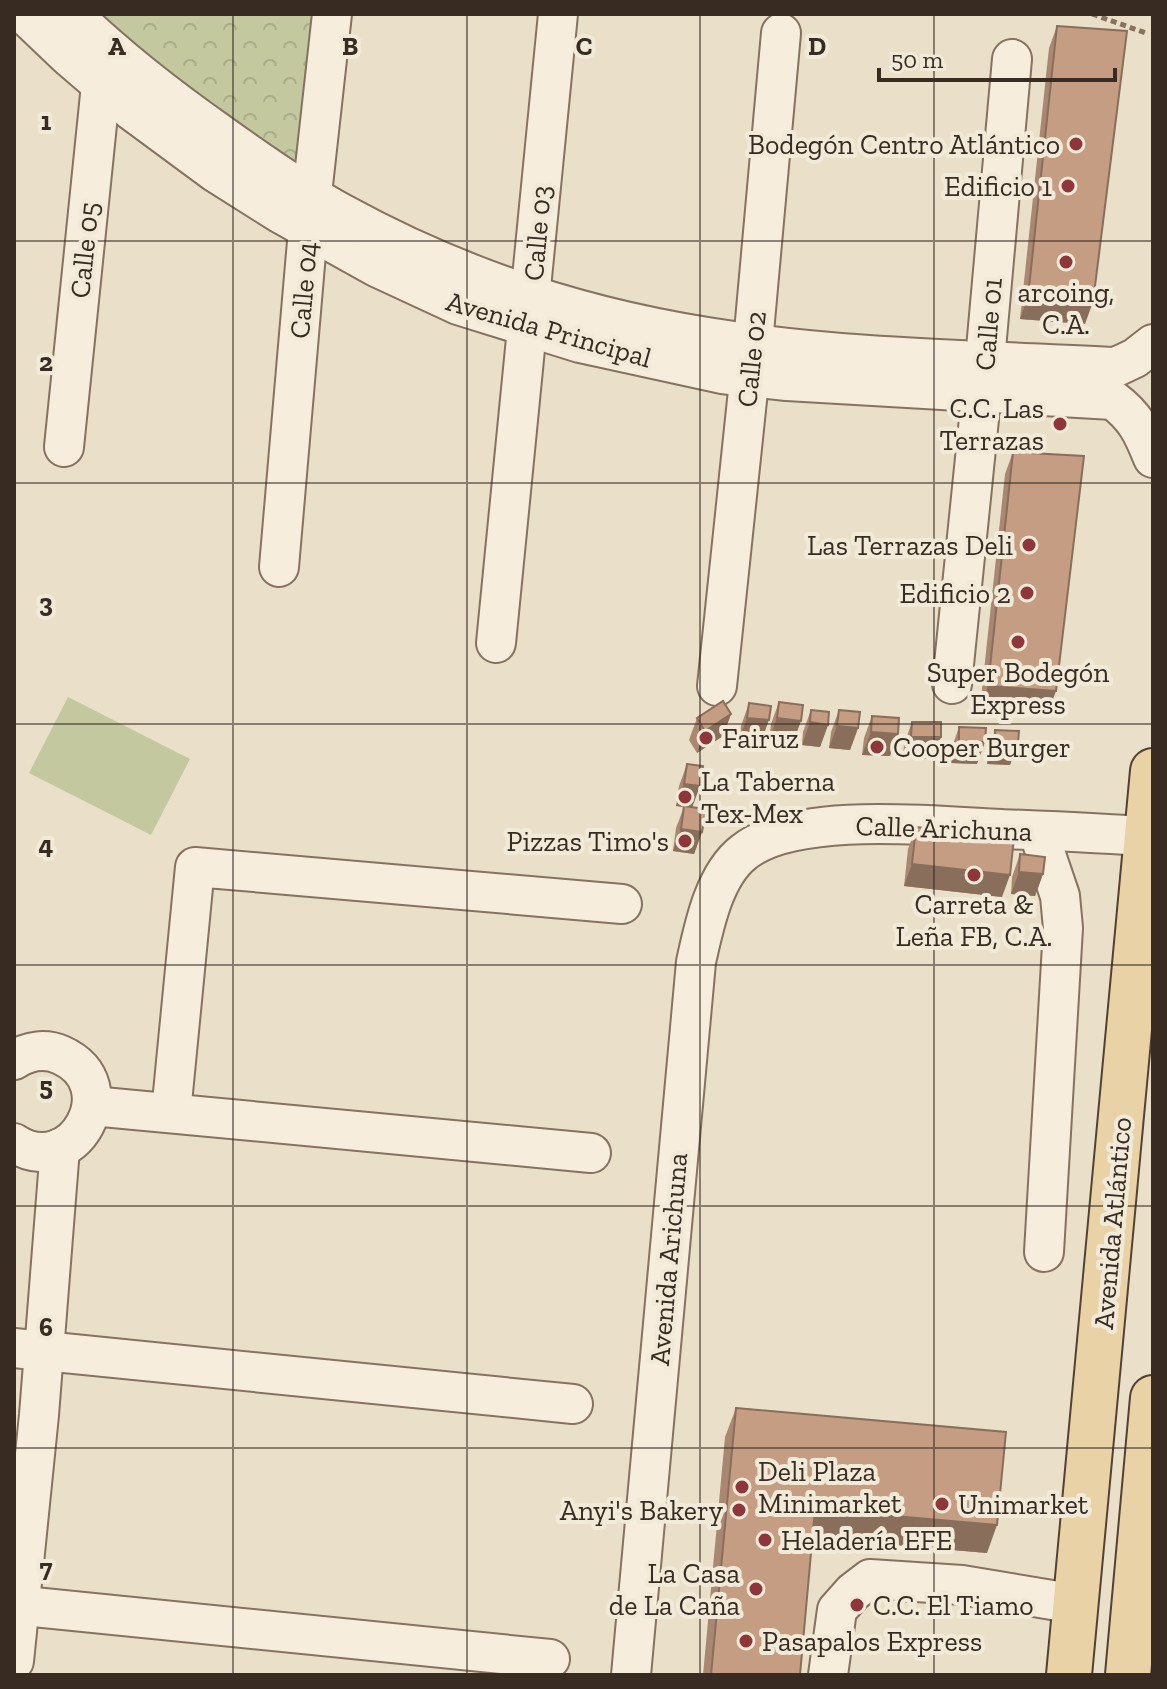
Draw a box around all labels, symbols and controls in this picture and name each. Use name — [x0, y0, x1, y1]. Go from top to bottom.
text: A — [108, 30, 126, 62]
text: B — [342, 30, 358, 62]
text: C — [576, 30, 592, 62]
text: D — [808, 30, 826, 62]
scale bar — [879, 32, 1115, 82]
text: 50 m — [891, 45, 944, 74]
text: 1 — [41, 105, 52, 137]
place label: Bodegón Centro Atlántico — [748, 128, 1060, 161]
marker: Bodegón Centro Atlántico — [1067, 135, 1085, 153]
place label: Edificio 1 — [944, 170, 1052, 203]
marker: Edificio 1 — [1059, 177, 1077, 195]
street label: Calle 03 — [517, 184, 558, 282]
street label: Calle 05 — [63, 200, 106, 300]
street label: Calle 04 — [283, 240, 324, 340]
marker: arcoing, C.A. — [1057, 253, 1075, 271]
street label: Calle 01 — [968, 276, 1009, 372]
place label: arcoing, C.A. — [1018, 276, 1115, 341]
street label: Avenida Principal — [443, 284, 655, 375]
street label: Calle 02 — [730, 309, 773, 409]
text: 2 — [39, 346, 53, 378]
place label: C.C. Las Terrazas — [939, 392, 1044, 457]
marker: C.C. Las Terrazas — [1051, 415, 1069, 433]
place label: Las Terrazas Deli — [807, 529, 1013, 562]
marker: Las Terrazas Deli — [1020, 536, 1038, 554]
place label: Edificio 2 — [899, 577, 1011, 610]
marker: Edificio 2 — [1018, 584, 1036, 602]
text: 3 — [39, 587, 53, 619]
marker: Super Bodegón Express — [1009, 633, 1027, 651]
place label: Super Bodegón Express — [927, 656, 1109, 721]
place label: Fairuz — [722, 722, 799, 755]
marker: Fairuz — [697, 729, 715, 747]
place label: Cooper Burger — [893, 731, 1071, 764]
marker: Cooper Burger — [868, 738, 886, 756]
place label: La Taberna Tex-Mex — [701, 765, 836, 830]
marker: La Taberna Tex-Mex — [676, 788, 694, 806]
street label: Calle Arichuna — [855, 809, 1033, 848]
place label: Pizzas Timo's — [506, 825, 669, 858]
text: 4 — [39, 829, 54, 861]
marker: Pizzas Timo's — [676, 832, 694, 850]
marker: Carreta & Leña FB, C.A. — [965, 866, 983, 884]
place label: Carreta & Leña FB, C.A. — [896, 888, 1052, 953]
text: 5 — [39, 1070, 53, 1102]
street label: Avenida Atlántico — [1087, 1116, 1138, 1330]
street label: Avenida Arichuna — [643, 1151, 694, 1367]
text: 6 — [39, 1311, 53, 1343]
place label: Deli Plaza Minimarket — [758, 1455, 902, 1520]
marker: Deli Plaza Minimarket — [733, 1478, 751, 1496]
place label: Unimarket — [958, 1488, 1089, 1521]
place label: Anyi's Bakery — [560, 1494, 724, 1527]
marker: Unimarket — [933, 1495, 951, 1513]
marker: Anyi's Bakery — [730, 1501, 748, 1519]
place label: Heladería EFE — [781, 1524, 952, 1557]
marker: Heladería EFE — [756, 1531, 774, 1549]
text: 7 — [40, 1552, 53, 1584]
place label: La Casa de La Caña — [609, 1557, 740, 1622]
marker: La Casa de La Caña — [747, 1580, 765, 1598]
place label: C.C. El Tiamo — [873, 1589, 1034, 1622]
marker: C.C. El Tiamo — [848, 1596, 866, 1614]
place label: Pasapalos Express — [762, 1625, 982, 1658]
marker: Pasapalos Express — [737, 1632, 755, 1650]

